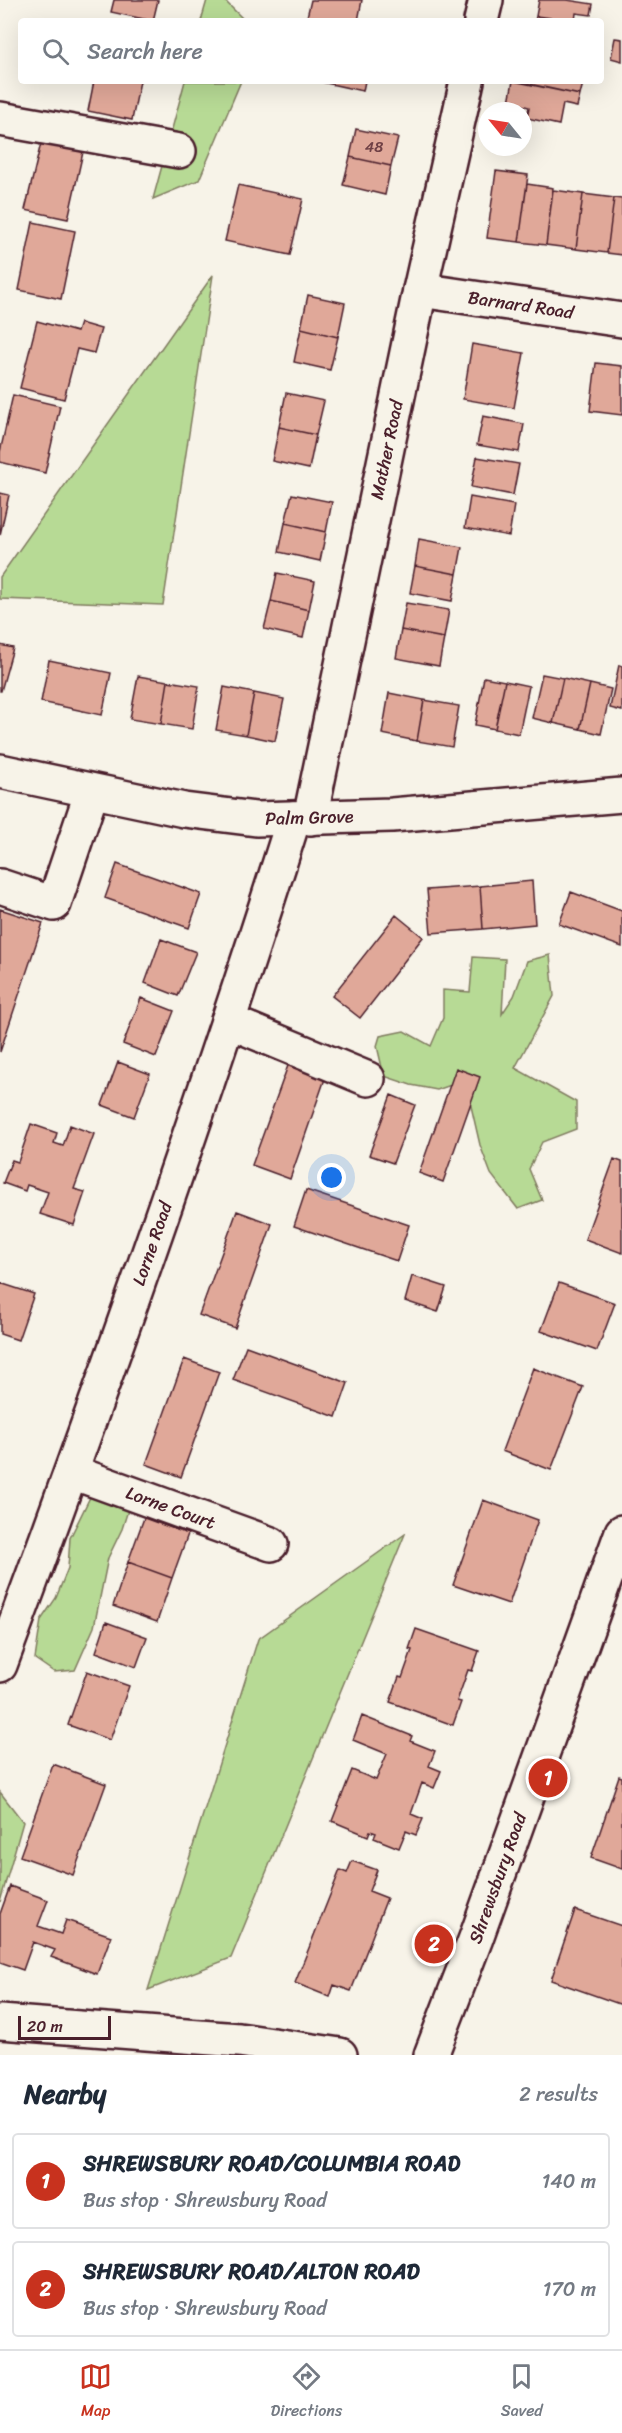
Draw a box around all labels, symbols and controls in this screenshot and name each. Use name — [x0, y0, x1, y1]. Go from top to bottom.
search box — [18, 18, 604, 84]
text: Search here — [87, 32, 203, 71]
icon: search — [39, 35, 72, 68]
north arrow — [478, 102, 532, 156]
house number: 48 — [365, 134, 383, 160]
street label: Barnard Road — [466, 281, 577, 329]
street label: Mather Road — [361, 396, 413, 503]
street label: Palm Grove — [265, 800, 354, 835]
your location — [317, 1163, 346, 1192]
street label: Lorne Road — [123, 1196, 182, 1290]
street label: Lorne Court — [121, 1477, 220, 1539]
pin: 1 — [528, 1756, 568, 1800]
street label: Shrewsbury Road — [459, 1807, 536, 1948]
pin: 2 — [414, 1922, 454, 1966]
text: 20 m — [27, 2012, 63, 2041]
scale bar — [18, 2013, 111, 2040]
text: Nearby — [24, 2071, 106, 2117]
text: 2 results — [519, 2077, 598, 2112]
text: SHREWSBURY ROAD/COLUMBIA ROAD — [83, 2144, 460, 2183]
text: 1 — [41, 2164, 50, 2199]
text: 140 m — [542, 2164, 596, 2199]
text: Bus stop · Shrewsbury Road — [83, 2183, 327, 2218]
text: SHREWSBURY ROAD/ALTON ROAD — [83, 2252, 420, 2291]
text: 2 — [40, 2272, 51, 2307]
text: 170 m — [543, 2272, 596, 2307]
text: Bus stop · Shrewsbury Road — [83, 2291, 327, 2326]
tab: Map — [79, 2360, 112, 2425]
tab: Directions — [271, 2360, 342, 2425]
tab: Saved — [501, 2360, 543, 2425]

